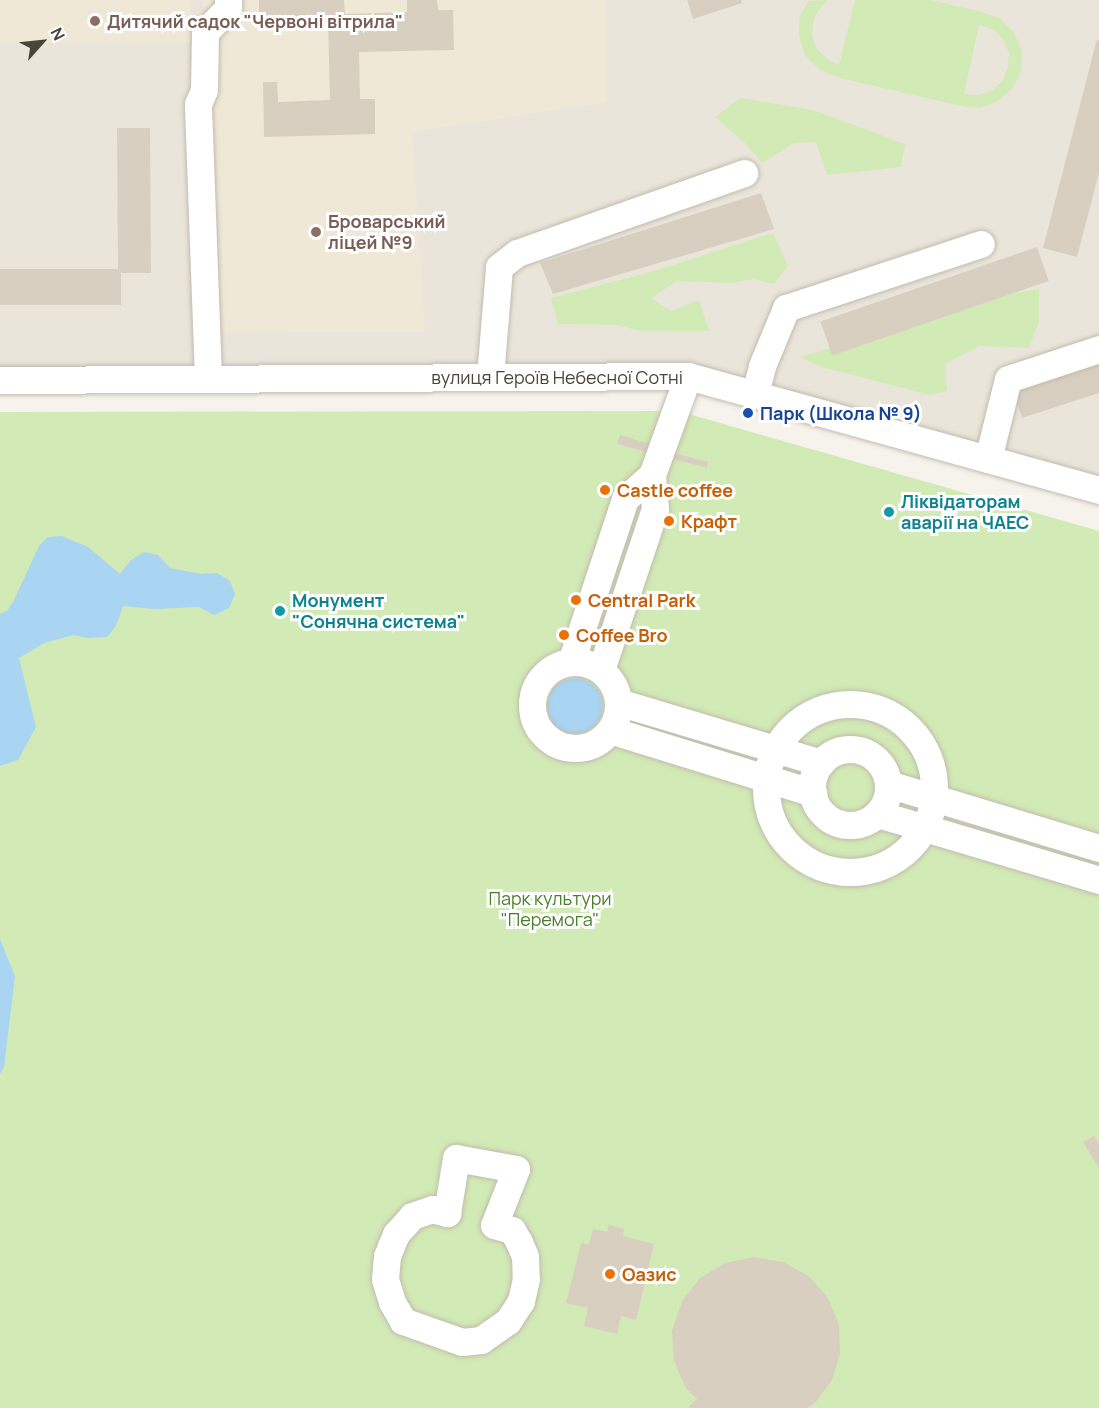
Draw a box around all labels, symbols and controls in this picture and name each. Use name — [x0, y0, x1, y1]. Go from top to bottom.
place label: Дитячий садок "Червоні вітрила" — [107, 10, 403, 32]
north arrow — [12, 12, 72, 72]
marker: Дитячий садок "Червоні вітрила" — [88, 14, 102, 28]
text: N — [46, 24, 70, 44]
place label: Броварський ліцей №9 — [328, 211, 445, 254]
marker: Броварський ліцей №9 — [309, 225, 323, 239]
street label: вулиця Героїв Небесної Сотні — [431, 366, 683, 388]
place label: Парк (Школа № 9) — [760, 402, 922, 424]
marker: Парк (Школа № 9) — [741, 406, 755, 420]
place label: Castle coffee — [617, 479, 733, 501]
marker: Castle coffee — [598, 483, 612, 497]
place label: Ліквідаторам аварії на ЧАЕС — [901, 491, 1029, 534]
marker: Ліквідаторам аварії на ЧАЕС — [882, 505, 896, 519]
place label: Крафт — [681, 510, 737, 532]
marker: Крафт — [662, 514, 676, 528]
place label: Central Park — [588, 589, 695, 611]
place label: Монумент "Сонячна система" — [292, 590, 465, 632]
marker: Central Park — [569, 593, 583, 607]
marker: Монумент "Сонячна система" — [273, 604, 287, 618]
place label: Coffee Bro — [576, 624, 668, 646]
marker: Coffee Bro — [557, 628, 571, 642]
park label: Парк культури "Перемога" — [488, 888, 612, 930]
place label: Оазис — [622, 1263, 677, 1285]
marker: Оазис — [603, 1267, 617, 1281]

